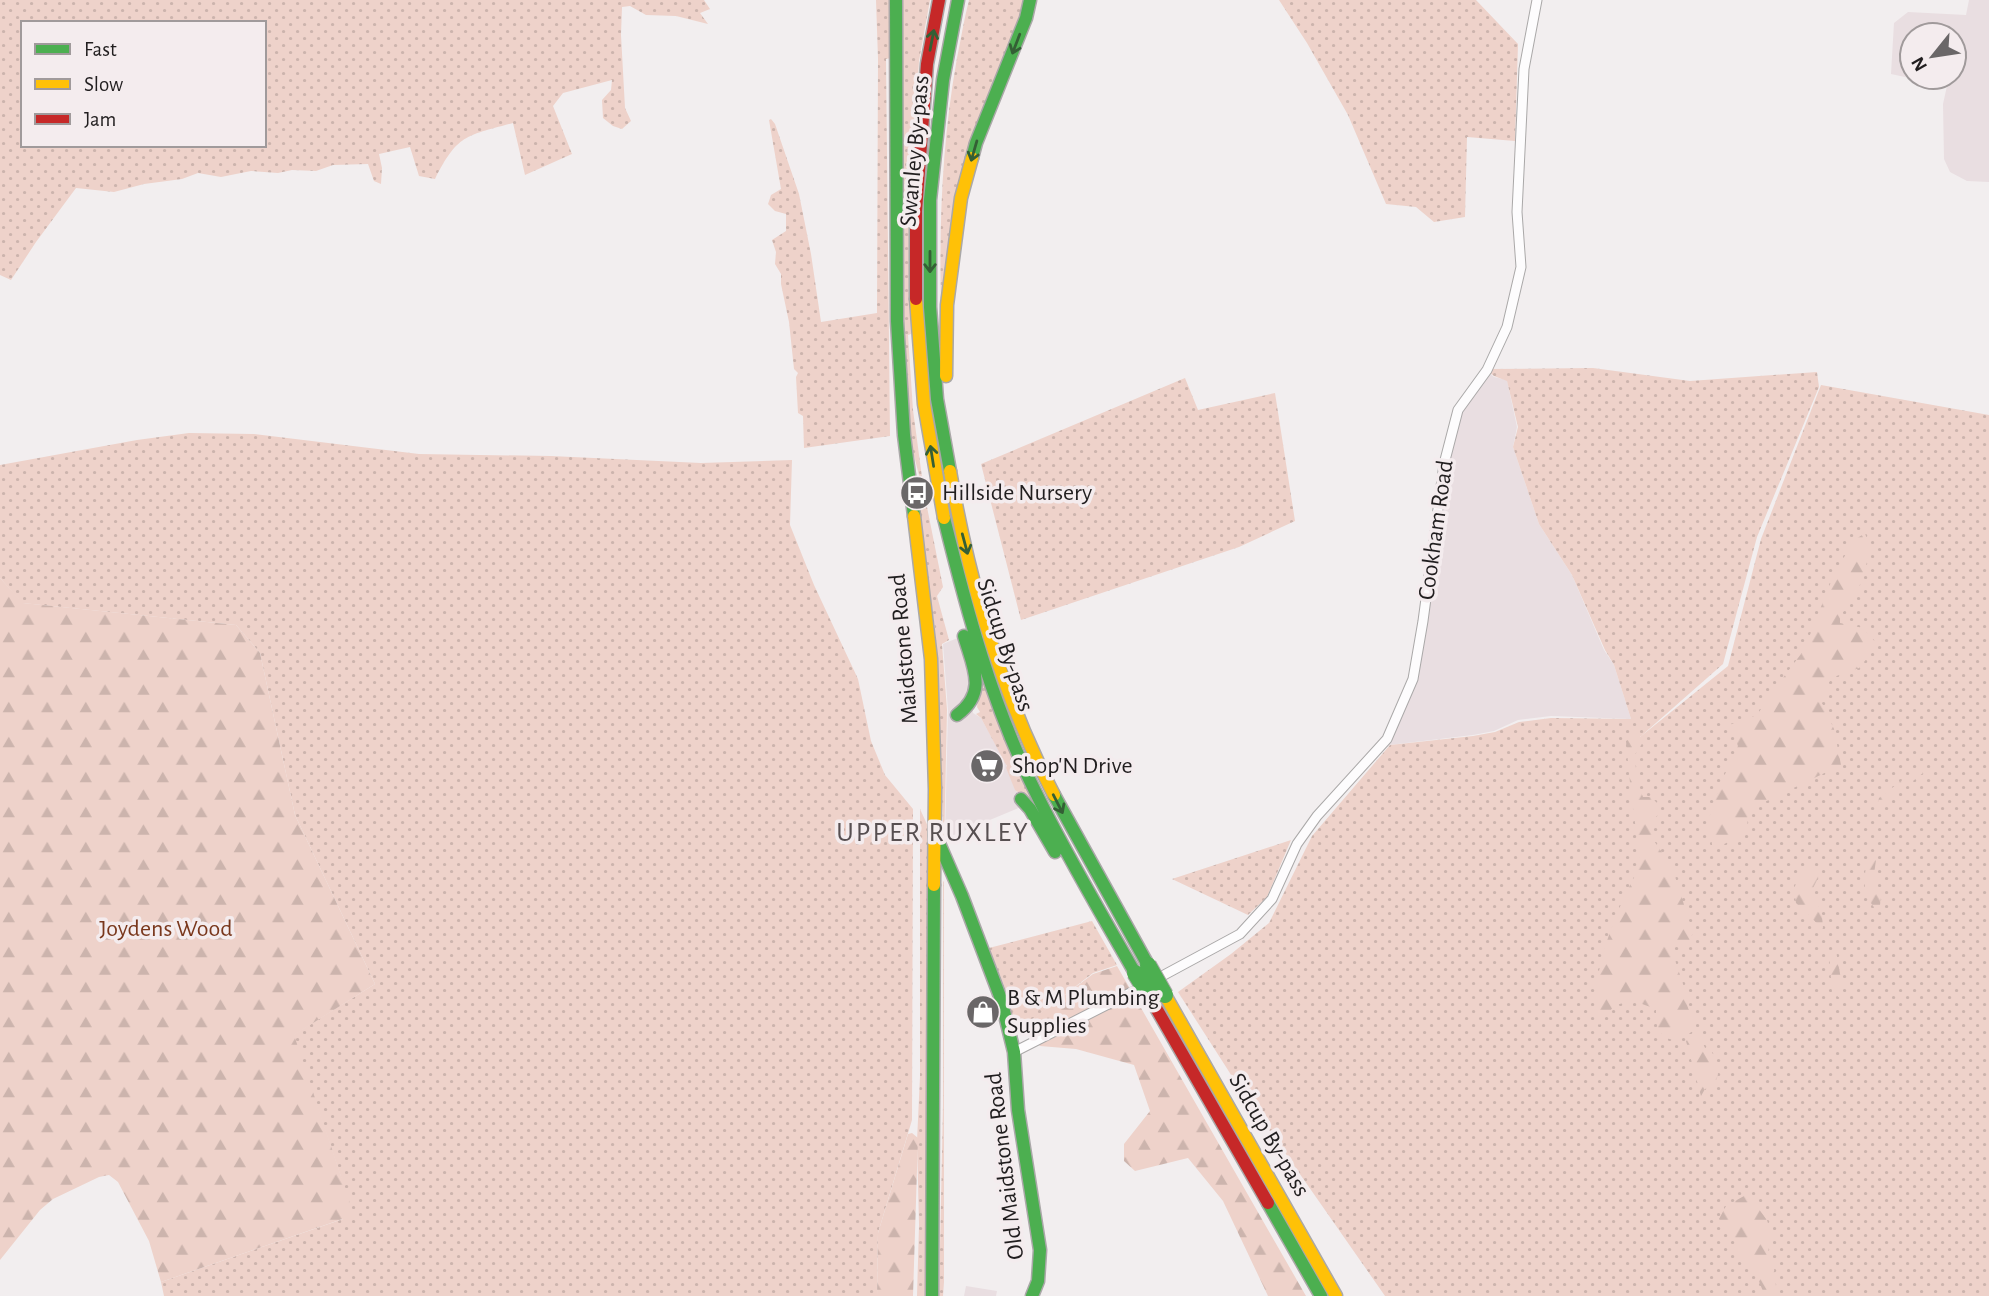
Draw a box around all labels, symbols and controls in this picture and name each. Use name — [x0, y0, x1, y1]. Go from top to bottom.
legend — [21, 21, 266, 147]
north arrow — [1898, 21, 1968, 91]
one-way arrow — [925, 29, 939, 52]
one-way arrow — [1008, 33, 1021, 55]
text: Fast — [84, 39, 117, 60]
text: N — [1908, 53, 1931, 74]
text: Slow — [84, 74, 123, 95]
street label: Swanley By-pass — [896, 74, 934, 228]
text: Jam — [84, 109, 116, 130]
one-way arrow — [967, 140, 980, 162]
one-way arrow — [923, 250, 937, 273]
one-way arrow — [925, 445, 938, 468]
street label: Cookham Road — [1414, 459, 1458, 601]
bus stop icon: Hillside Nursery — [898, 474, 936, 512]
place label: Hillside Nursery — [942, 481, 1092, 505]
one-way arrow — [959, 532, 972, 555]
street label: Maidstone Road — [885, 573, 923, 725]
street label: Sidcup By-pass — [972, 576, 1038, 714]
supermarket icon: Shop'N Drive — [968, 747, 1006, 785]
place label: Shop'N Drive — [1012, 754, 1133, 778]
one-way arrow — [1052, 793, 1066, 813]
district label: UPPER RUXLEY — [836, 819, 1030, 847]
park label: Joydens Wood — [99, 917, 233, 941]
place label: B & M Plumbing Supplies — [1007, 986, 1159, 1038]
shop icon: B & M Plumbing Supplies — [964, 993, 1002, 1031]
street label: Sidcup By-pass — [1224, 1069, 1314, 1201]
street label: Old Maidstone Road — [982, 1071, 1028, 1261]

